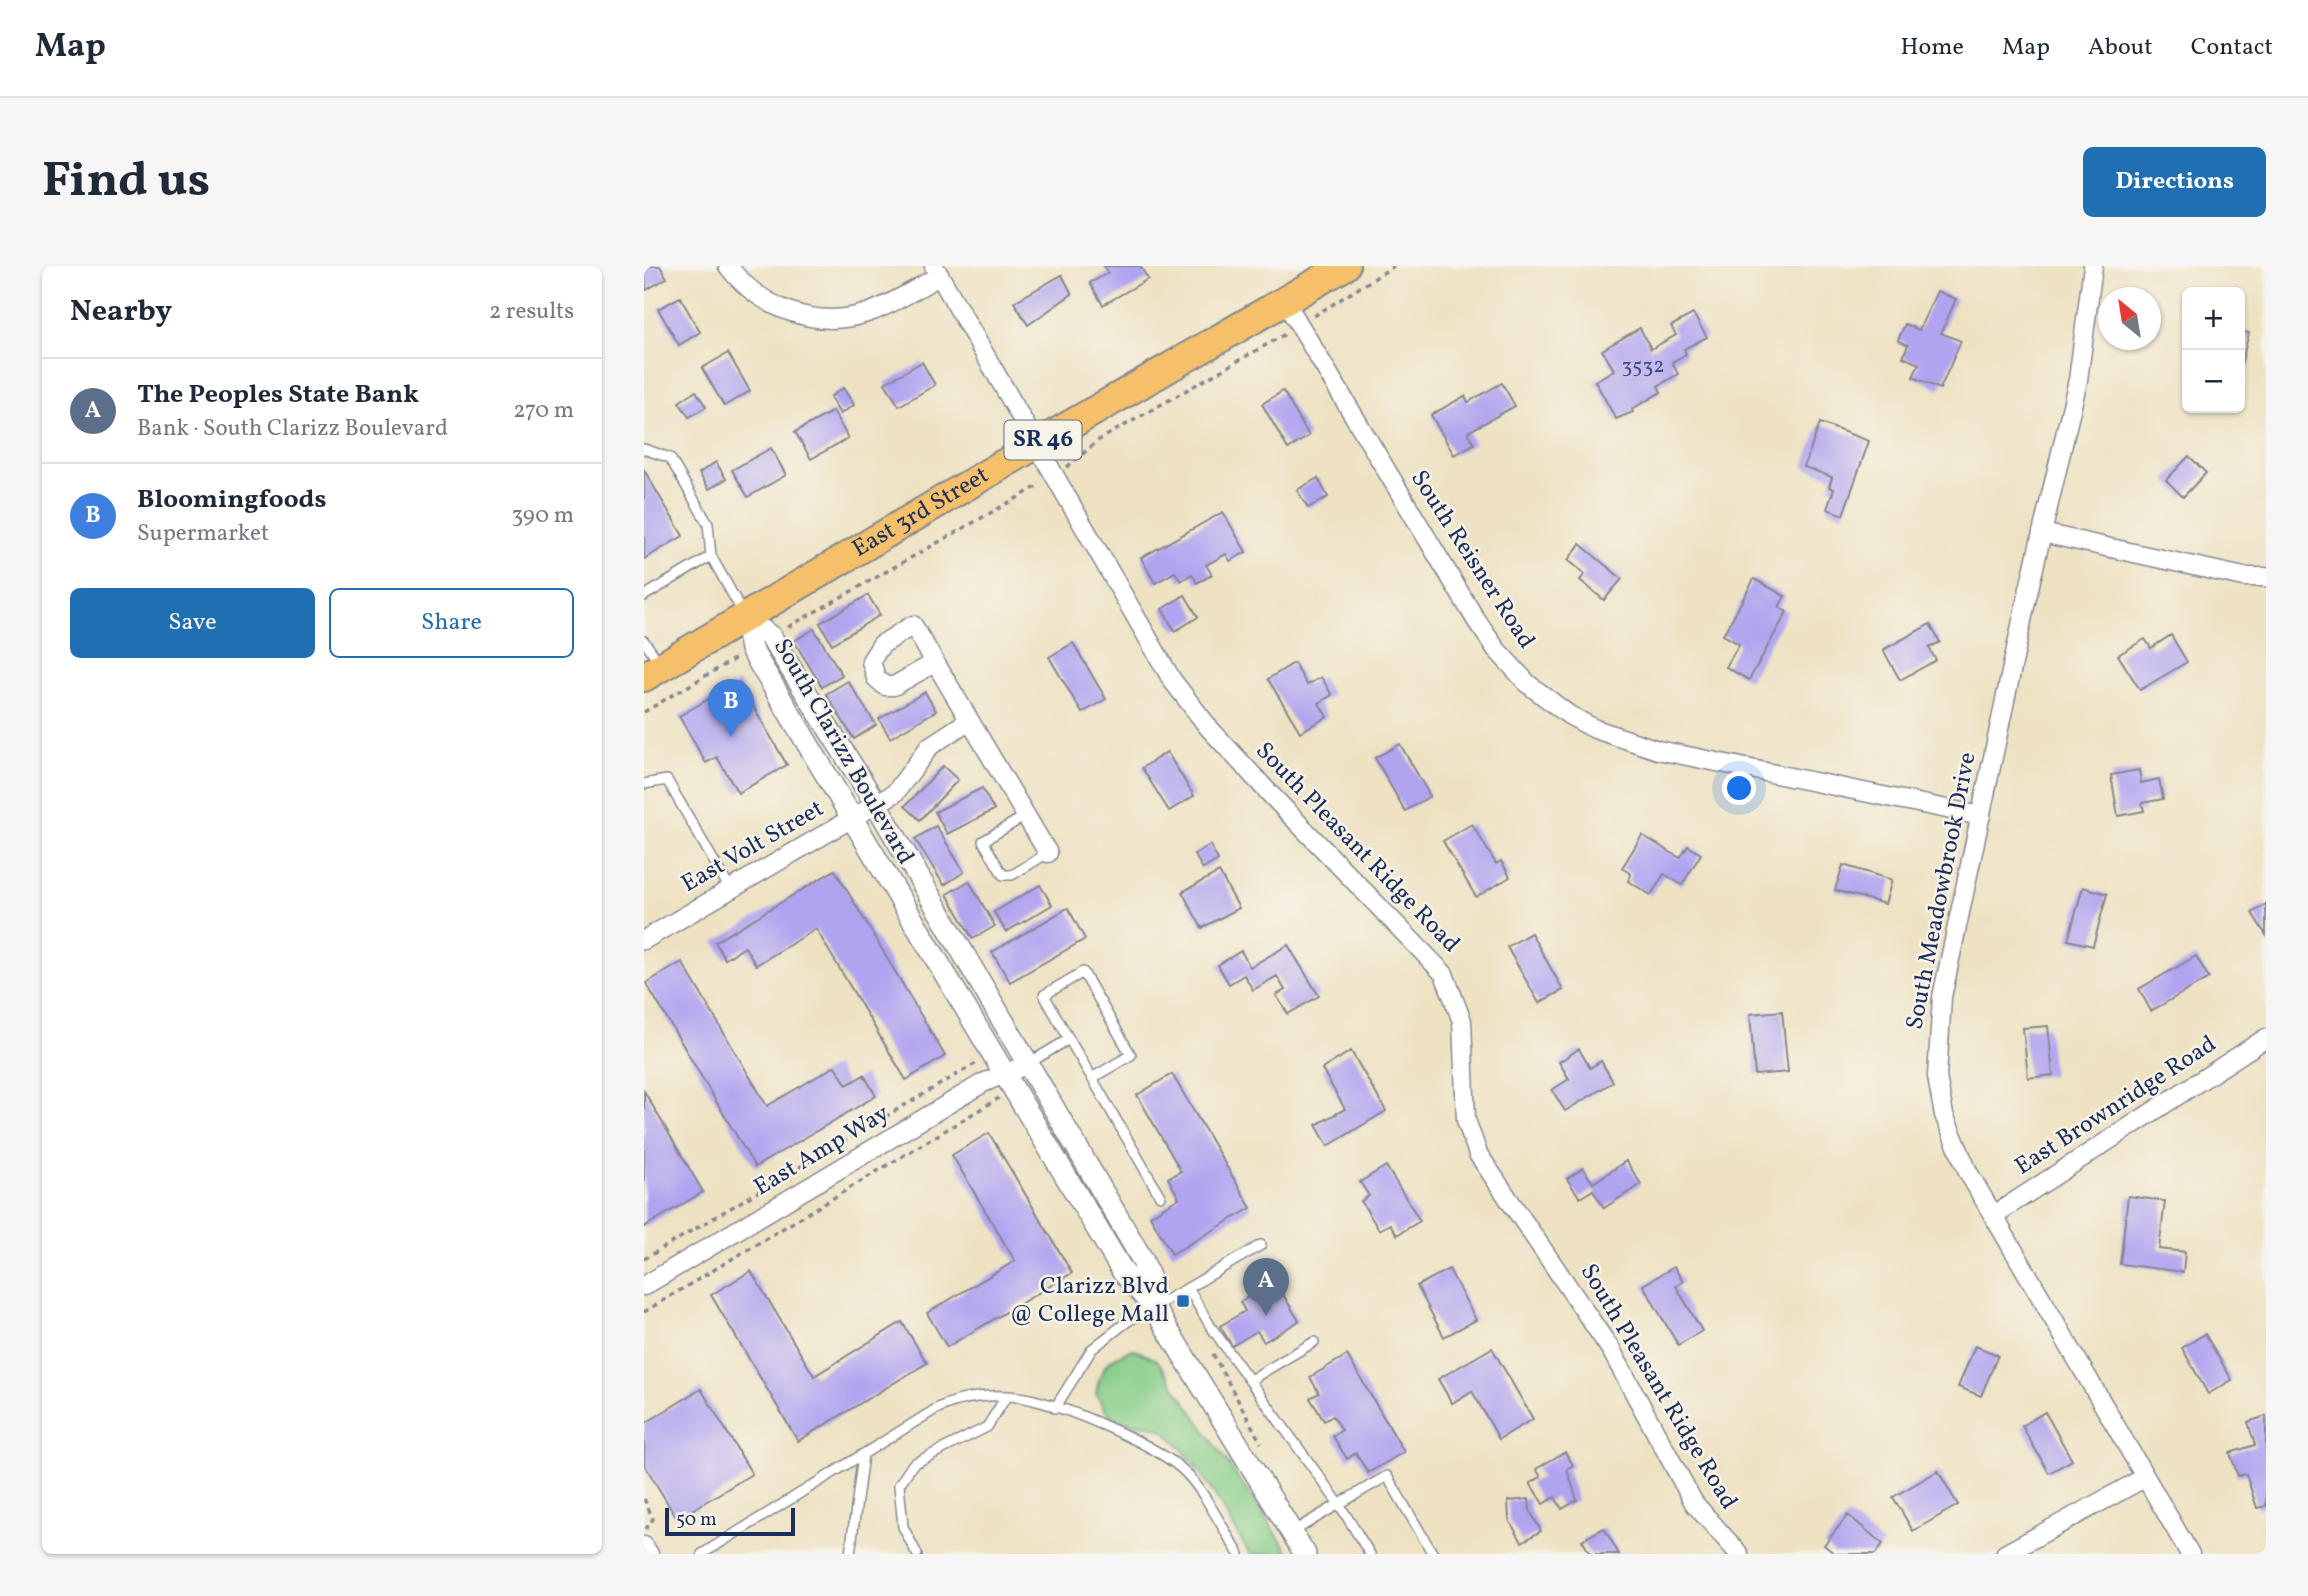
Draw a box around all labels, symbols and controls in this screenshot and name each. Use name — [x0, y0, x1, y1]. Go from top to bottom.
text: Map — [35, 25, 106, 71]
text: Home — [1900, 31, 1964, 65]
text: Map — [2002, 31, 2050, 65]
text: About — [2088, 31, 2153, 65]
text: Contact — [2191, 31, 2273, 65]
button: Directions — [2083, 147, 2266, 217]
text: Find us — [42, 148, 210, 217]
north arrow — [2098, 287, 2161, 350]
map controls — [2182, 287, 2245, 413]
button: + — [2182, 287, 2245, 350]
text: Nearby — [70, 291, 172, 333]
text: 2 results — [489, 296, 574, 328]
button: − — [2182, 350, 2245, 413]
house number: 3532 — [1622, 352, 1664, 381]
text: The Peoples State Bank — [137, 377, 419, 413]
text: A — [85, 395, 101, 427]
text: 270 m — [513, 395, 574, 427]
text: Bank · South Clarizz Boulevard — [137, 413, 448, 445]
road number: SR 46 — [1004, 420, 1082, 460]
street label: East 3rd Street — [846, 459, 996, 567]
street label: South Reisner Road — [1401, 464, 1543, 656]
text: Bloomingfoods — [137, 482, 326, 518]
text: B — [85, 500, 101, 532]
text: 390 m — [511, 500, 574, 532]
text: Supermarket — [137, 518, 269, 550]
button: Save — [70, 588, 315, 658]
button: Share — [329, 588, 574, 658]
street label: South Clarizz Boulevard — [764, 633, 922, 871]
pin: B — [708, 679, 754, 737]
street label: South Pleasant Ridge Road — [1247, 735, 1467, 961]
street label: South Meadowbrook Drive — [1898, 749, 1986, 1033]
your location — [1722, 771, 1756, 805]
street label: East Volt Street — [676, 792, 830, 902]
street label: East Brownridge Road — [2009, 1028, 2223, 1184]
street label: East Amp Way — [748, 1097, 896, 1205]
pin: A — [1243, 1258, 1289, 1316]
street label: South Pleasant Ridge Road — [1571, 1258, 1745, 1516]
place label: Clarizz Blvd @ College Mall — [1009, 1270, 1169, 1332]
marker: Clarizz Blvd @ College Mall — [1175, 1293, 1191, 1309]
scale bar — [665, 1505, 794, 1537]
text: 50 m — [676, 1507, 717, 1533]

